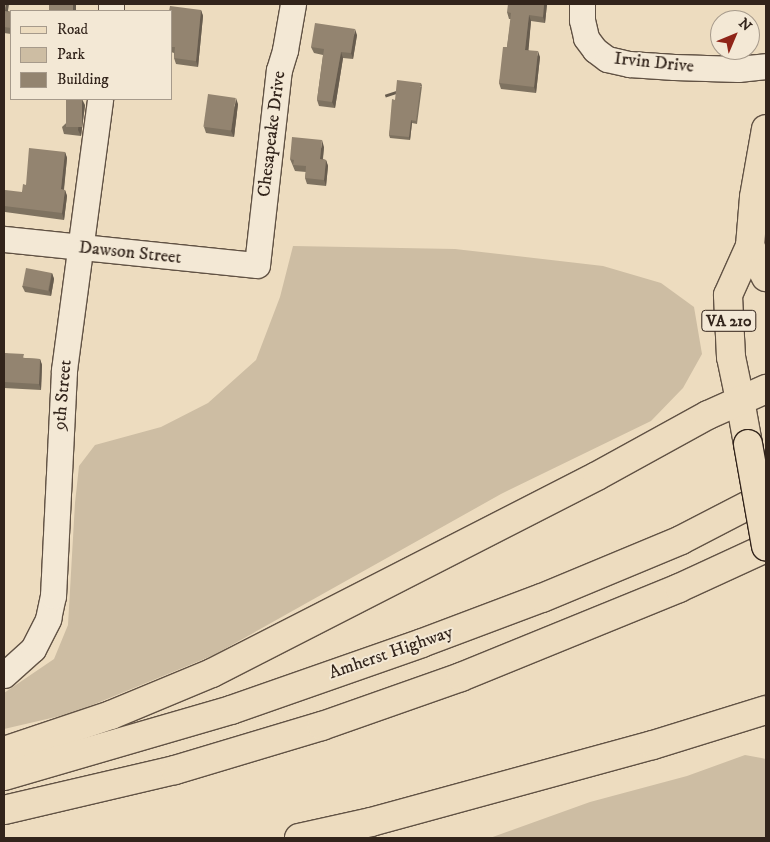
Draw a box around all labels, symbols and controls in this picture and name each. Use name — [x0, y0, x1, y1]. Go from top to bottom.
legend — [10, 10, 172, 100]
north arrow — [710, 10, 760, 60]
text: N — [734, 15, 755, 36]
text: Road — [57, 20, 88, 39]
text: Park — [57, 45, 85, 64]
street label: Irvin Drive — [613, 48, 695, 78]
text: Building — [57, 70, 109, 89]
street label: Chesapeake Drive — [254, 70, 290, 198]
street label: Dawson Street — [78, 237, 182, 269]
road number: VA 210 — [700, 308, 758, 334]
street label: 9th Street — [49, 359, 77, 431]
street label: Amherst Highway — [326, 622, 456, 684]

